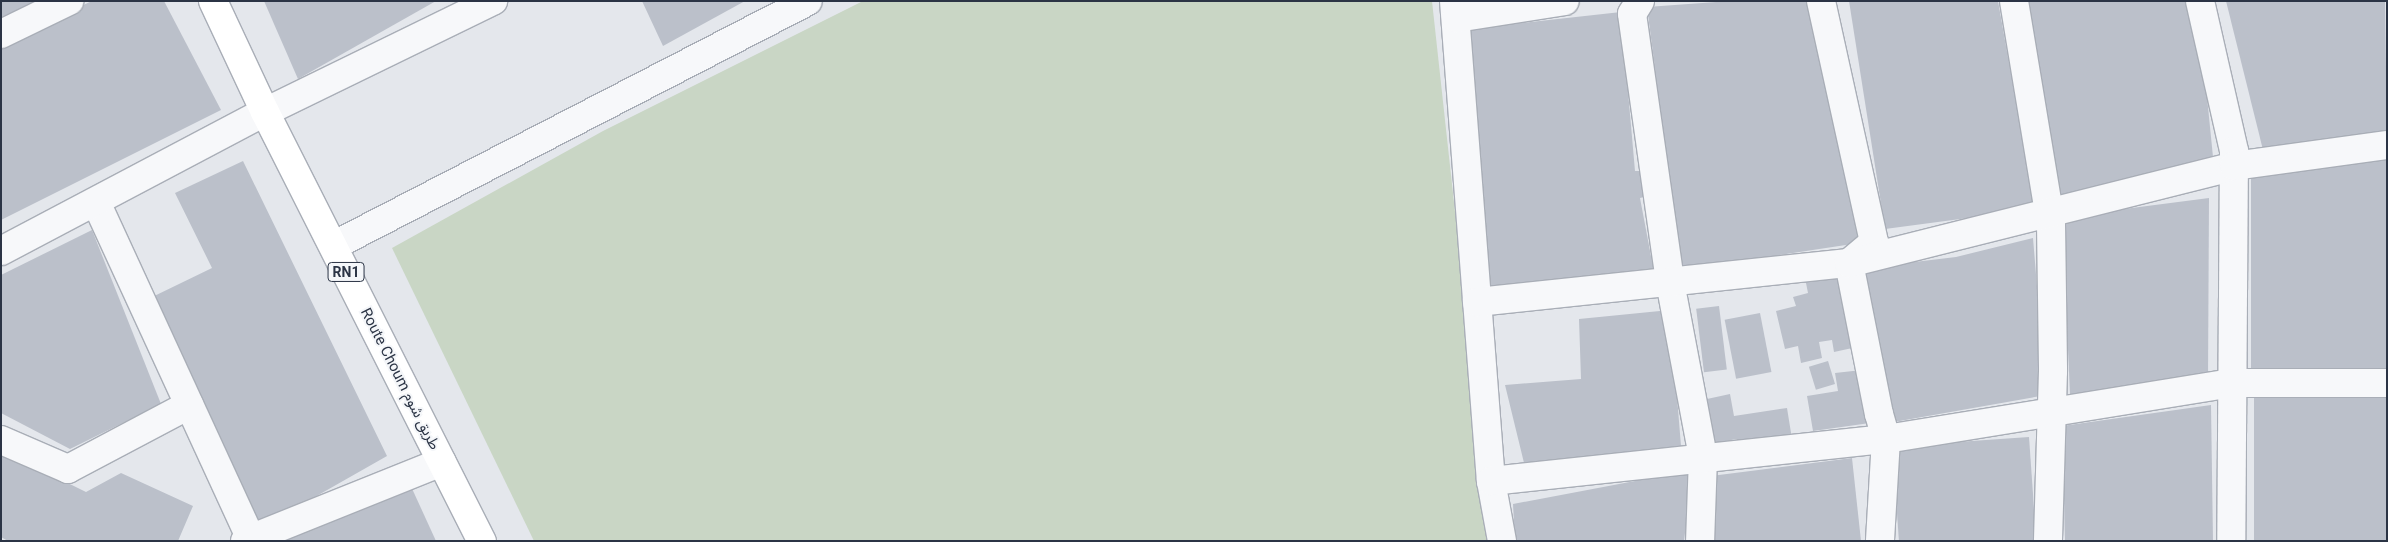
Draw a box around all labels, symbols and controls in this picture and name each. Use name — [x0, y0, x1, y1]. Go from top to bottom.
road number: RN1 — [327, 260, 365, 284]
street label: Route Choum طريق شوم — [356, 305, 444, 453]

